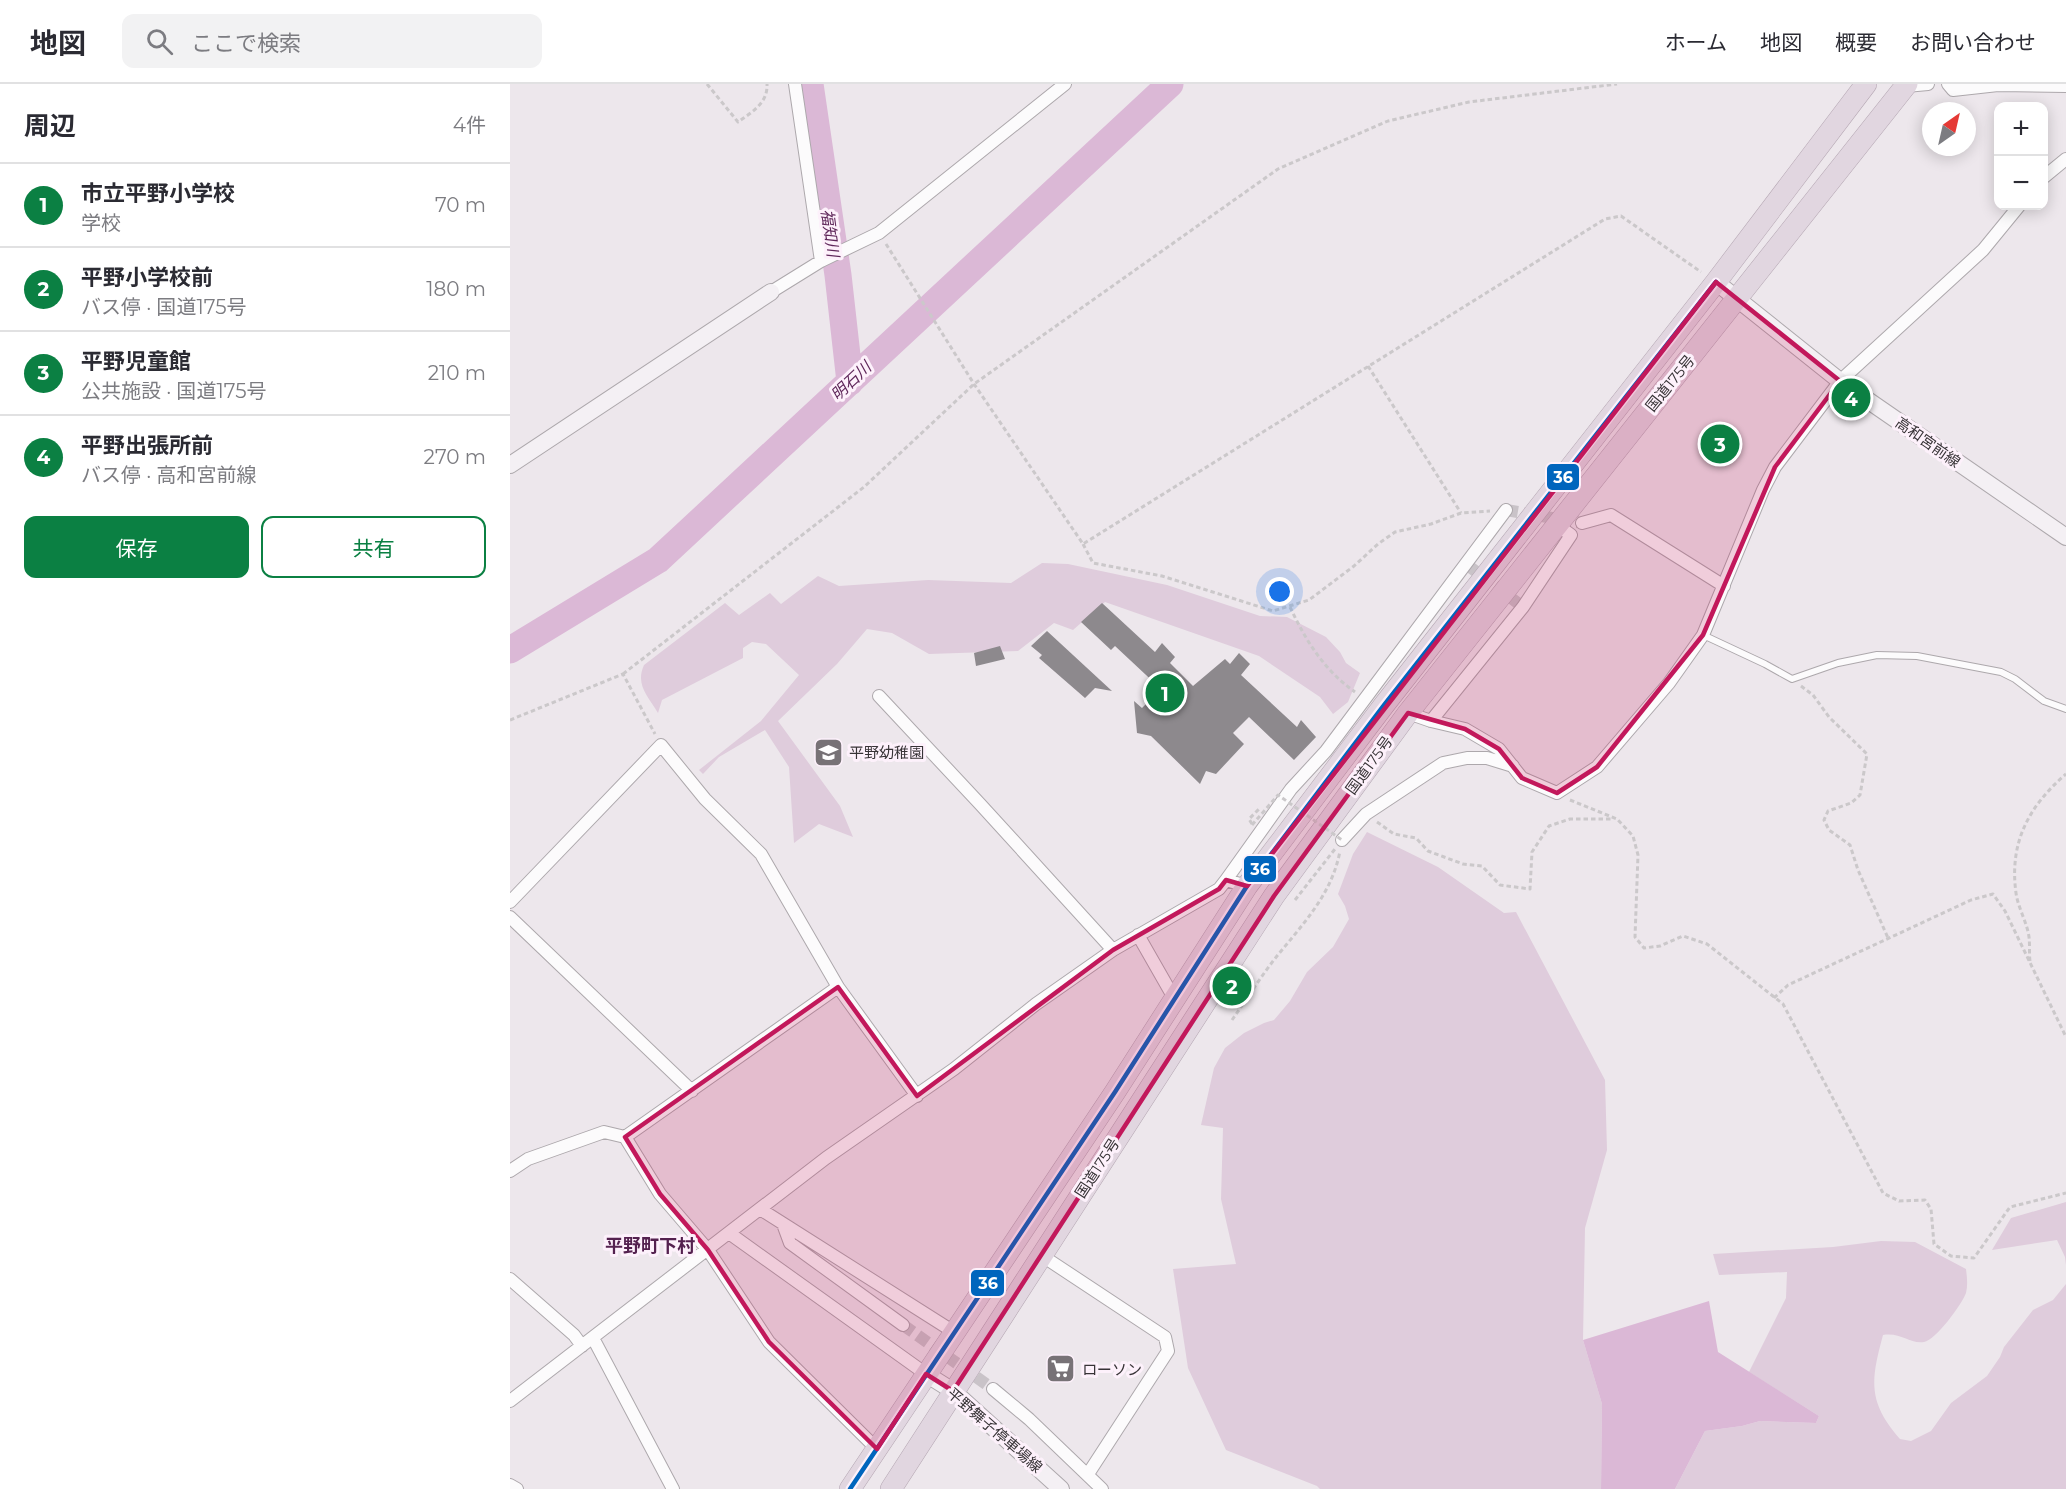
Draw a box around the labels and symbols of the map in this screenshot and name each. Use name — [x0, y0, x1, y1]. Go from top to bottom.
north arrow — [1922, 102, 1976, 156]
water label: 福知川 — [817, 208, 843, 260]
street label: 国道175号 — [1641, 351, 1699, 415]
water label: 明石川 — [827, 356, 876, 404]
pin: 4 — [1832, 376, 1870, 420]
street label: 高和宮前線 — [1892, 413, 1964, 471]
pin: 3 — [1700, 422, 1740, 466]
line badge: 36 — [1546, 463, 1580, 491]
text: 36 — [1552, 468, 1573, 487]
your location — [1265, 577, 1294, 606]
pin: 1 — [1146, 670, 1184, 716]
street label: 国道175号 — [1341, 732, 1397, 798]
school or university icon: 平野幼稚園 — [812, 736, 844, 768]
place label: 平野幼稚園 — [849, 743, 924, 762]
line badge: 36 — [1243, 855, 1277, 883]
text: 36 — [1249, 860, 1270, 879]
pin: 2 — [1212, 964, 1252, 1008]
street label: 国道175号 — [1071, 1135, 1123, 1201]
district label: 平野町下村 — [605, 1235, 695, 1257]
line badge: 36 — [970, 1269, 1005, 1297]
text: 36 — [977, 1274, 998, 1293]
supermarket icon: ローソン — [1045, 1353, 1077, 1385]
place label: ローソン — [1082, 1360, 1142, 1379]
street label: 平野舞子停車場線 — [943, 1383, 1047, 1477]

